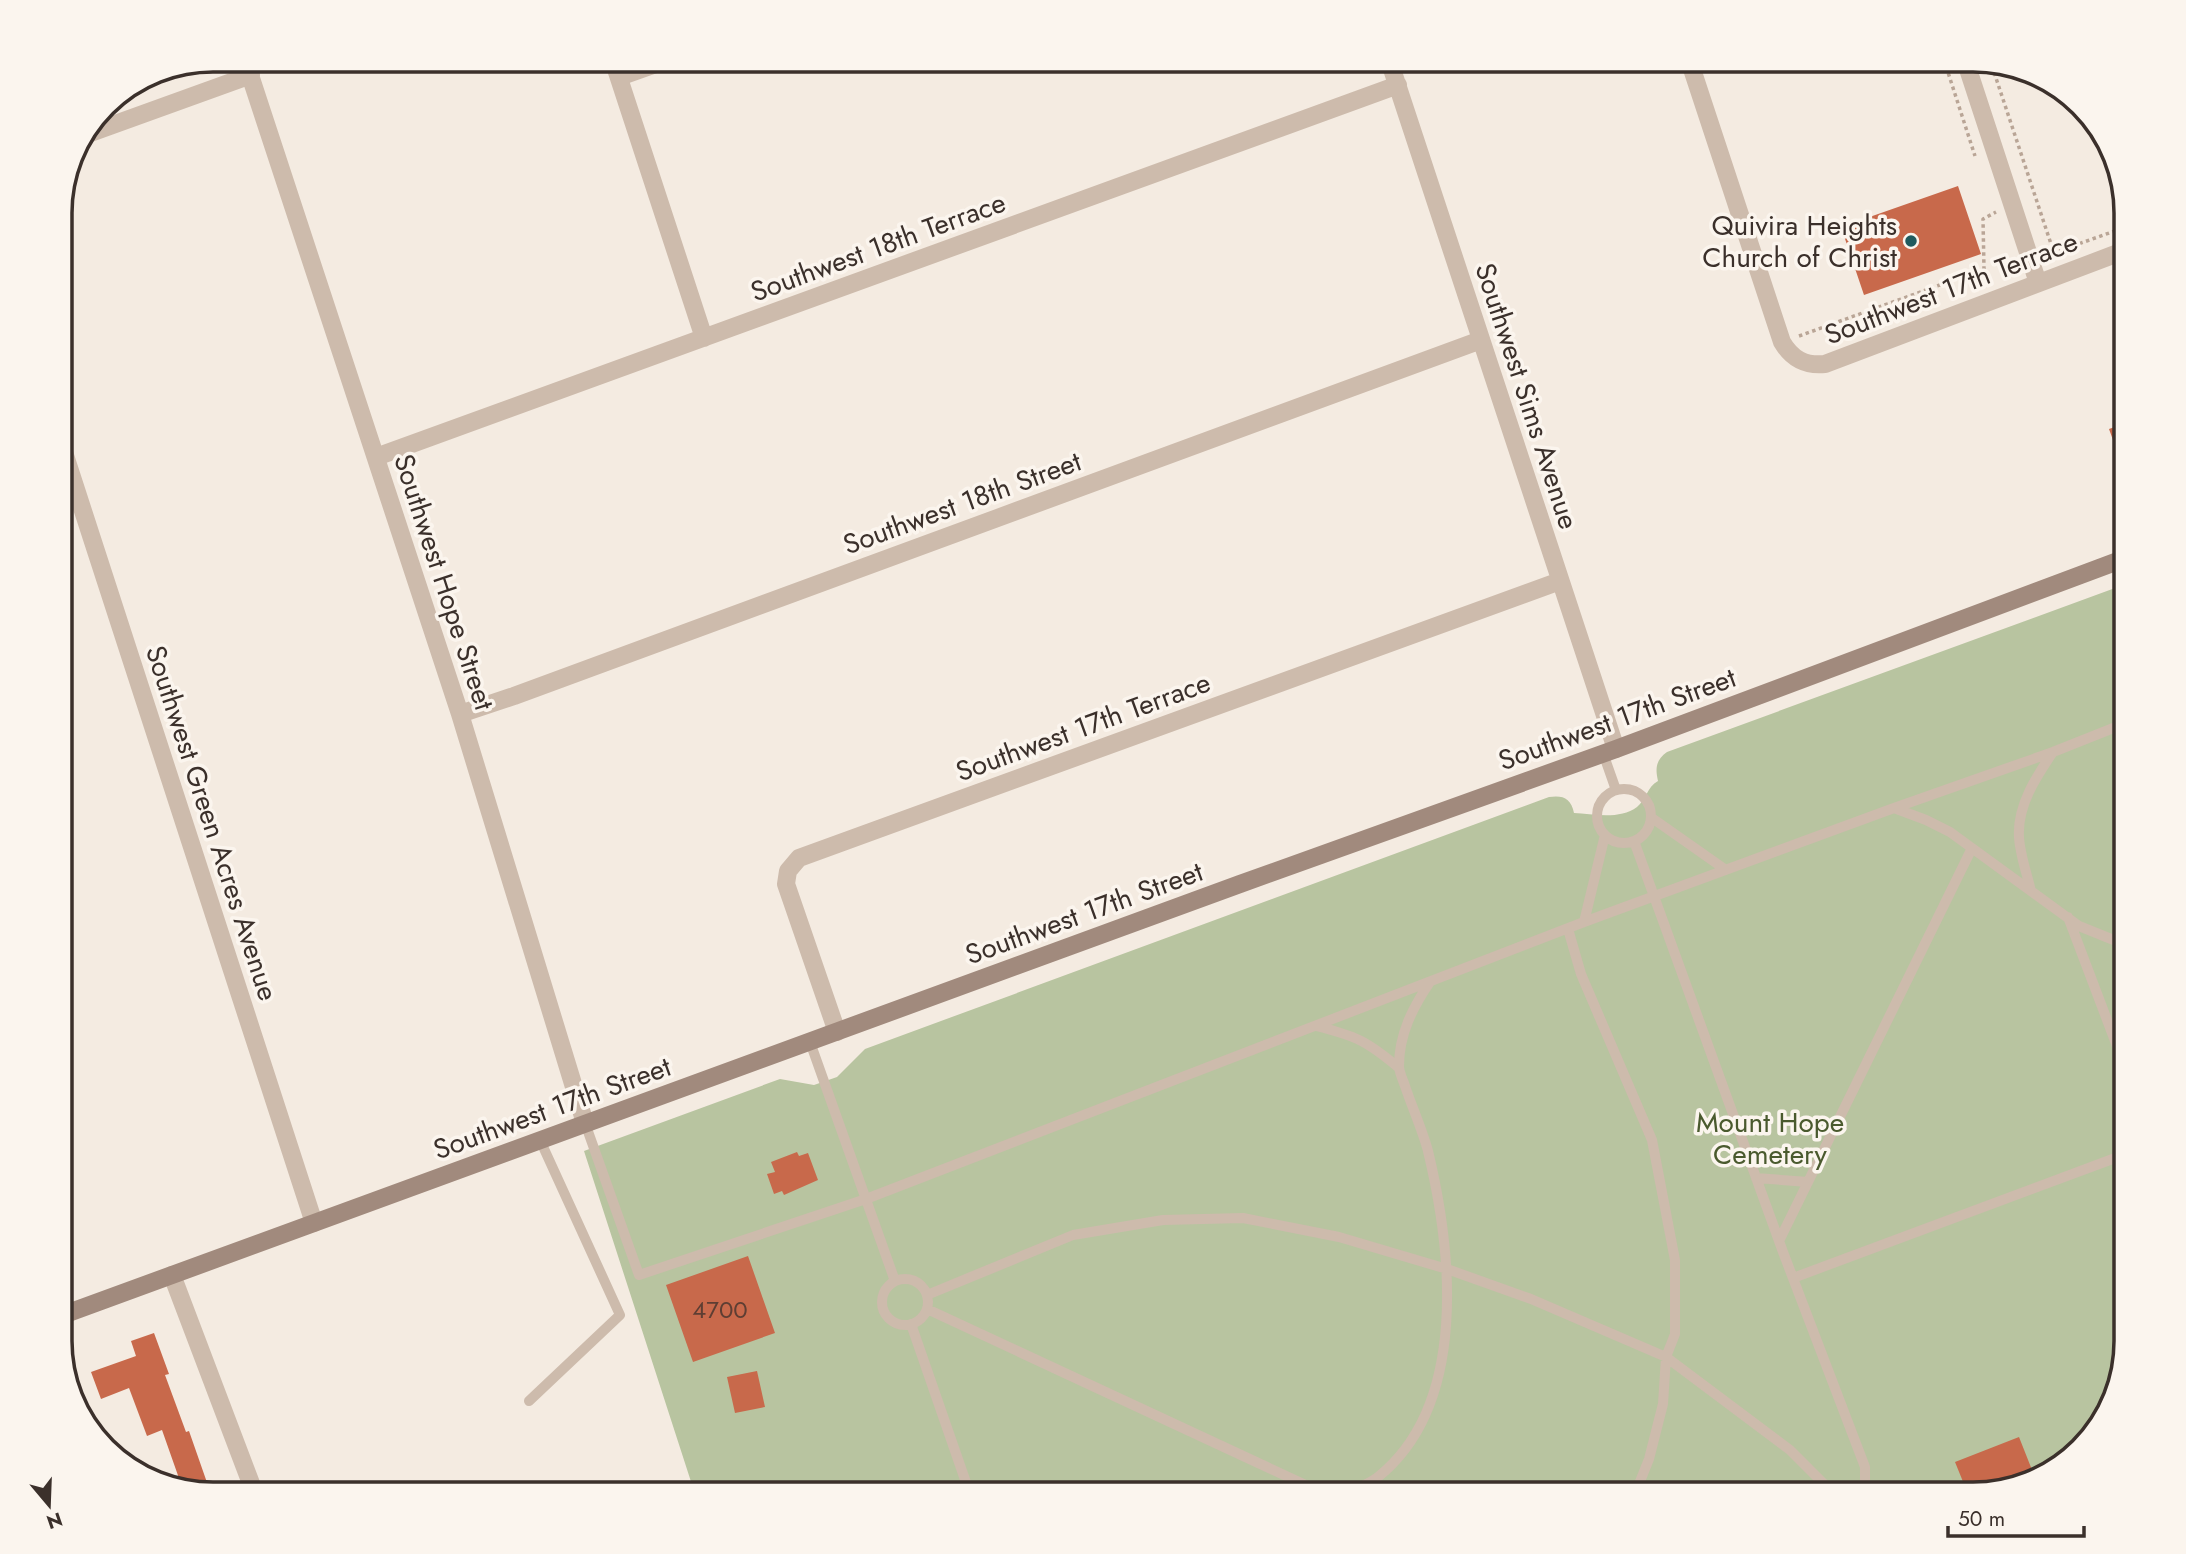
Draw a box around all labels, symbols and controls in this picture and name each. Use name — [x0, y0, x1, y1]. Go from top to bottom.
street label: Southwest 18th Terrace — [745, 182, 1011, 312]
place label: Quivira Heights Church of Christ — [1702, 205, 1897, 278]
street label: Southwest 17th Terrace — [1818, 221, 2084, 355]
marker: Quivira Heights Church of Christ — [1903, 233, 1919, 249]
street label: Southwest Sims Avenue — [1465, 258, 1589, 534]
street label: Southwest 18th Street — [837, 441, 1087, 565]
street label: Southwest Hope Street — [383, 449, 505, 716]
street label: Southwest Green Acres Avenue — [135, 640, 289, 1006]
street label: Southwest 17th Street — [1493, 657, 1742, 781]
street label: Southwest 17th Terrace — [950, 662, 1216, 792]
street label: Southwest 17th Street — [960, 851, 1209, 975]
street label: Southwest 17th Street — [428, 1046, 677, 1170]
park label: Mount Hope Cemetery — [1696, 1102, 1844, 1175]
house number: 4700 — [692, 1292, 748, 1327]
north arrow — [14, 1470, 84, 1540]
scale bar — [1948, 1494, 2084, 1538]
text: 50 m — [1958, 1504, 2005, 1534]
text: N — [43, 1505, 66, 1536]

